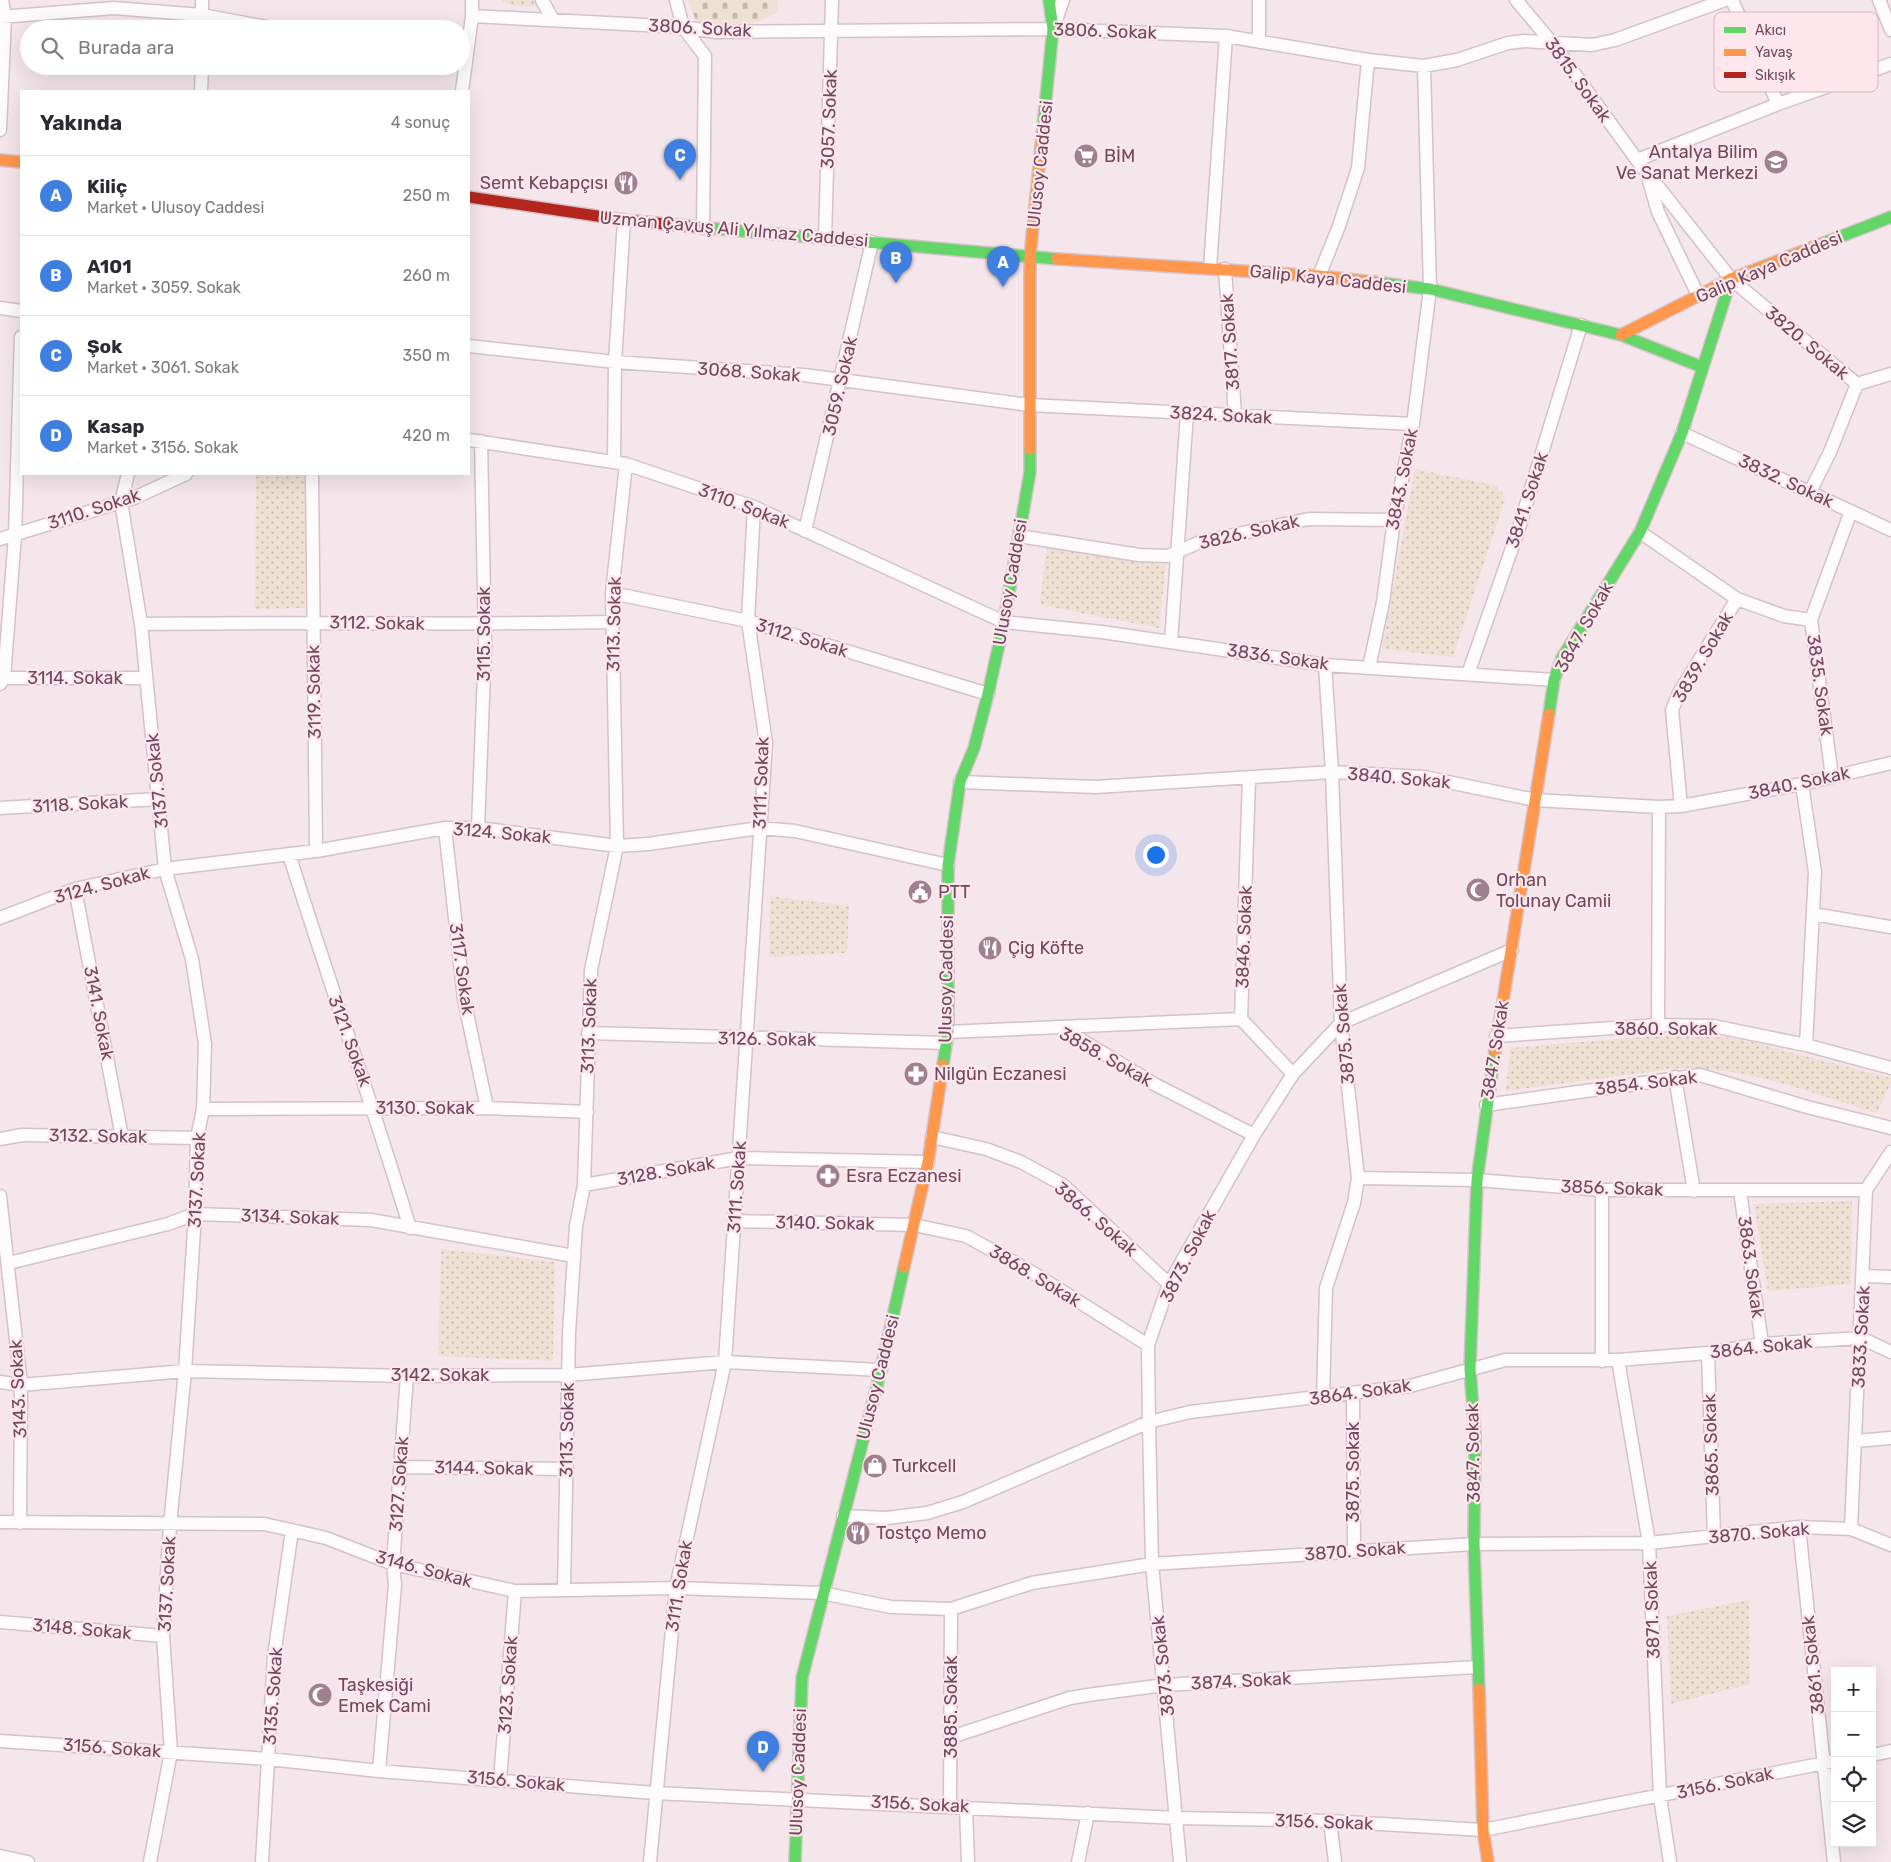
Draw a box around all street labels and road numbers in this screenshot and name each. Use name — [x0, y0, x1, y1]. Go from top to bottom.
street label: 3806. Sokak — [648, 14, 753, 42]
street label: 3806. Sokak — [1053, 18, 1158, 44]
street label: 3815. Sokak — [1540, 33, 1616, 127]
street label: 3057. Sokak — [816, 68, 842, 169]
street label: Ulusoy Caddesi — [1022, 99, 1058, 229]
street label: Uzman Çavuş Ali Yılmaz Caddesi — [599, 206, 869, 252]
street label: Galip Kaya Caddesi — [1692, 226, 1846, 308]
street label: Galip Kaya Caddesi — [1249, 260, 1407, 298]
street label: 3817. Sokak — [1216, 292, 1244, 391]
street label: 3820. Sokak — [1761, 302, 1854, 385]
street label: 3059. Sokak — [818, 334, 862, 438]
street label: 3068. Sokak — [697, 357, 802, 387]
street label: 3824. Sokak — [1169, 401, 1273, 429]
street label: 3843. Sokak — [1381, 426, 1423, 532]
street label: 3841. Sokak — [1501, 449, 1553, 551]
street label: 3832. Sokak — [1735, 449, 1838, 513]
street label: 3110. Sokak — [695, 479, 793, 534]
street label: 3110. Sokak — [45, 484, 144, 534]
street label: 3826. Sokak — [1197, 510, 1302, 554]
street label: Ulusoy Caddesi — [988, 517, 1032, 647]
street label: 3113. Sokak — [602, 575, 626, 672]
street label: 3847. Sokak — [1550, 577, 1618, 676]
street label: 3115. Sokak — [473, 586, 495, 682]
street label: 3839. Sokak — [1668, 607, 1738, 706]
street label: 3112. Sokak — [329, 611, 426, 635]
street label: 3112. Sokak — [753, 614, 851, 663]
street label: 3835. Sokak — [1802, 633, 1838, 738]
street label: 3836. Sokak — [1226, 639, 1331, 675]
street label: 3119. Sokak — [302, 644, 326, 739]
street label: 3114. Sokak — [27, 667, 124, 689]
street label: 3137. Sokak — [141, 731, 173, 830]
street label: 3111. Sokak — [748, 736, 774, 830]
street label: 3840. Sokak — [1746, 761, 1853, 805]
street label: 3840. Sokak — [1347, 763, 1452, 794]
street label: 3118. Sokak — [31, 790, 129, 817]
street label: 3124. Sokak — [452, 818, 553, 848]
street label: 3124. Sokak — [52, 861, 153, 908]
street label: 3846. Sokak — [1231, 884, 1257, 989]
street label: Ulusoy Caddesi — [934, 915, 958, 1043]
street label: 3117. Sokak — [445, 922, 479, 1017]
street label: 3141. Sokak — [79, 964, 119, 1063]
street label: 3113. Sokak — [576, 977, 602, 1074]
street label: 3875. Sokak — [1329, 982, 1359, 1085]
street label: 3121. Sokak — [323, 992, 377, 1090]
street label: 3847. Sokak — [1476, 998, 1514, 1101]
street label: 3860. Sokak — [1614, 1018, 1718, 1040]
street label: 3858. Sokak — [1056, 1022, 1157, 1092]
street label: 3126. Sokak — [718, 1027, 817, 1051]
street label: 3854. Sokak — [1594, 1066, 1699, 1100]
street label: 3130. Sokak — [376, 1097, 475, 1119]
street label: 3132. Sokak — [49, 1124, 148, 1148]
street label: 3137. Sokak — [184, 1131, 211, 1228]
street label: 3111. Sokak — [723, 1139, 751, 1234]
street label: 3128. Sokak — [615, 1151, 717, 1190]
street label: 3856. Sokak — [1560, 1175, 1664, 1201]
street label: 3866. Sokak — [1050, 1177, 1143, 1261]
street label: 3134. Sokak — [240, 1204, 340, 1230]
street label: 3873. Sokak — [1155, 1205, 1221, 1306]
street label: 3140. Sokak — [775, 1211, 876, 1235]
street label: 3863. Sokak — [1733, 1215, 1769, 1320]
street label: 3868. Sokak — [985, 1240, 1085, 1312]
street label: 3833. Sokak — [1847, 1284, 1875, 1389]
street label: Ulusoy Caddesi — [852, 1312, 904, 1442]
street label: 3864. Sokak — [1709, 1331, 1814, 1363]
street label: 3143. Sokak — [4, 1338, 32, 1439]
street label: 3142. Sokak — [391, 1364, 490, 1386]
street label: 3864. Sokak — [1308, 1374, 1413, 1410]
street label: 3113. Sokak — [555, 1381, 579, 1478]
street label: 3865. Sokak — [1698, 1393, 1724, 1497]
street label: 3847. Sokak — [1461, 1402, 1485, 1503]
street label: 3875. Sokak — [1342, 1421, 1364, 1522]
street label: 3127. Sokak — [385, 1435, 413, 1532]
street label: 3144. Sokak — [434, 1456, 534, 1480]
street label: 3870. Sokak — [1707, 1518, 1811, 1548]
street label: 3137. Sokak — [154, 1535, 181, 1632]
street label: 3870. Sokak — [1304, 1536, 1407, 1566]
street label: 3111. Sokak — [661, 1538, 697, 1633]
street label: 3146. Sokak — [373, 1546, 475, 1593]
street label: 3871. Sokak — [1639, 1560, 1665, 1659]
street label: 3148. Sokak — [32, 1614, 133, 1644]
street label: 3873. Sokak — [1147, 1614, 1179, 1717]
street label: 3861. Sokak — [1797, 1614, 1829, 1715]
street label: 3123. Sokak — [494, 1634, 522, 1735]
street label: 3135. Sokak — [259, 1645, 287, 1746]
street label: 3885. Sokak — [940, 1655, 962, 1759]
street label: 3874. Sokak — [1190, 1667, 1293, 1695]
street label: Ulusoy Caddesi — [785, 1708, 811, 1836]
street label: 3156. Sokak — [62, 1734, 163, 1762]
street label: 3156. Sokak — [1675, 1762, 1776, 1804]
street label: 3156. Sokak — [466, 1766, 567, 1796]
street label: 3156. Sokak — [870, 1790, 970, 1818]
street label: 3156. Sokak — [1274, 1809, 1374, 1835]

